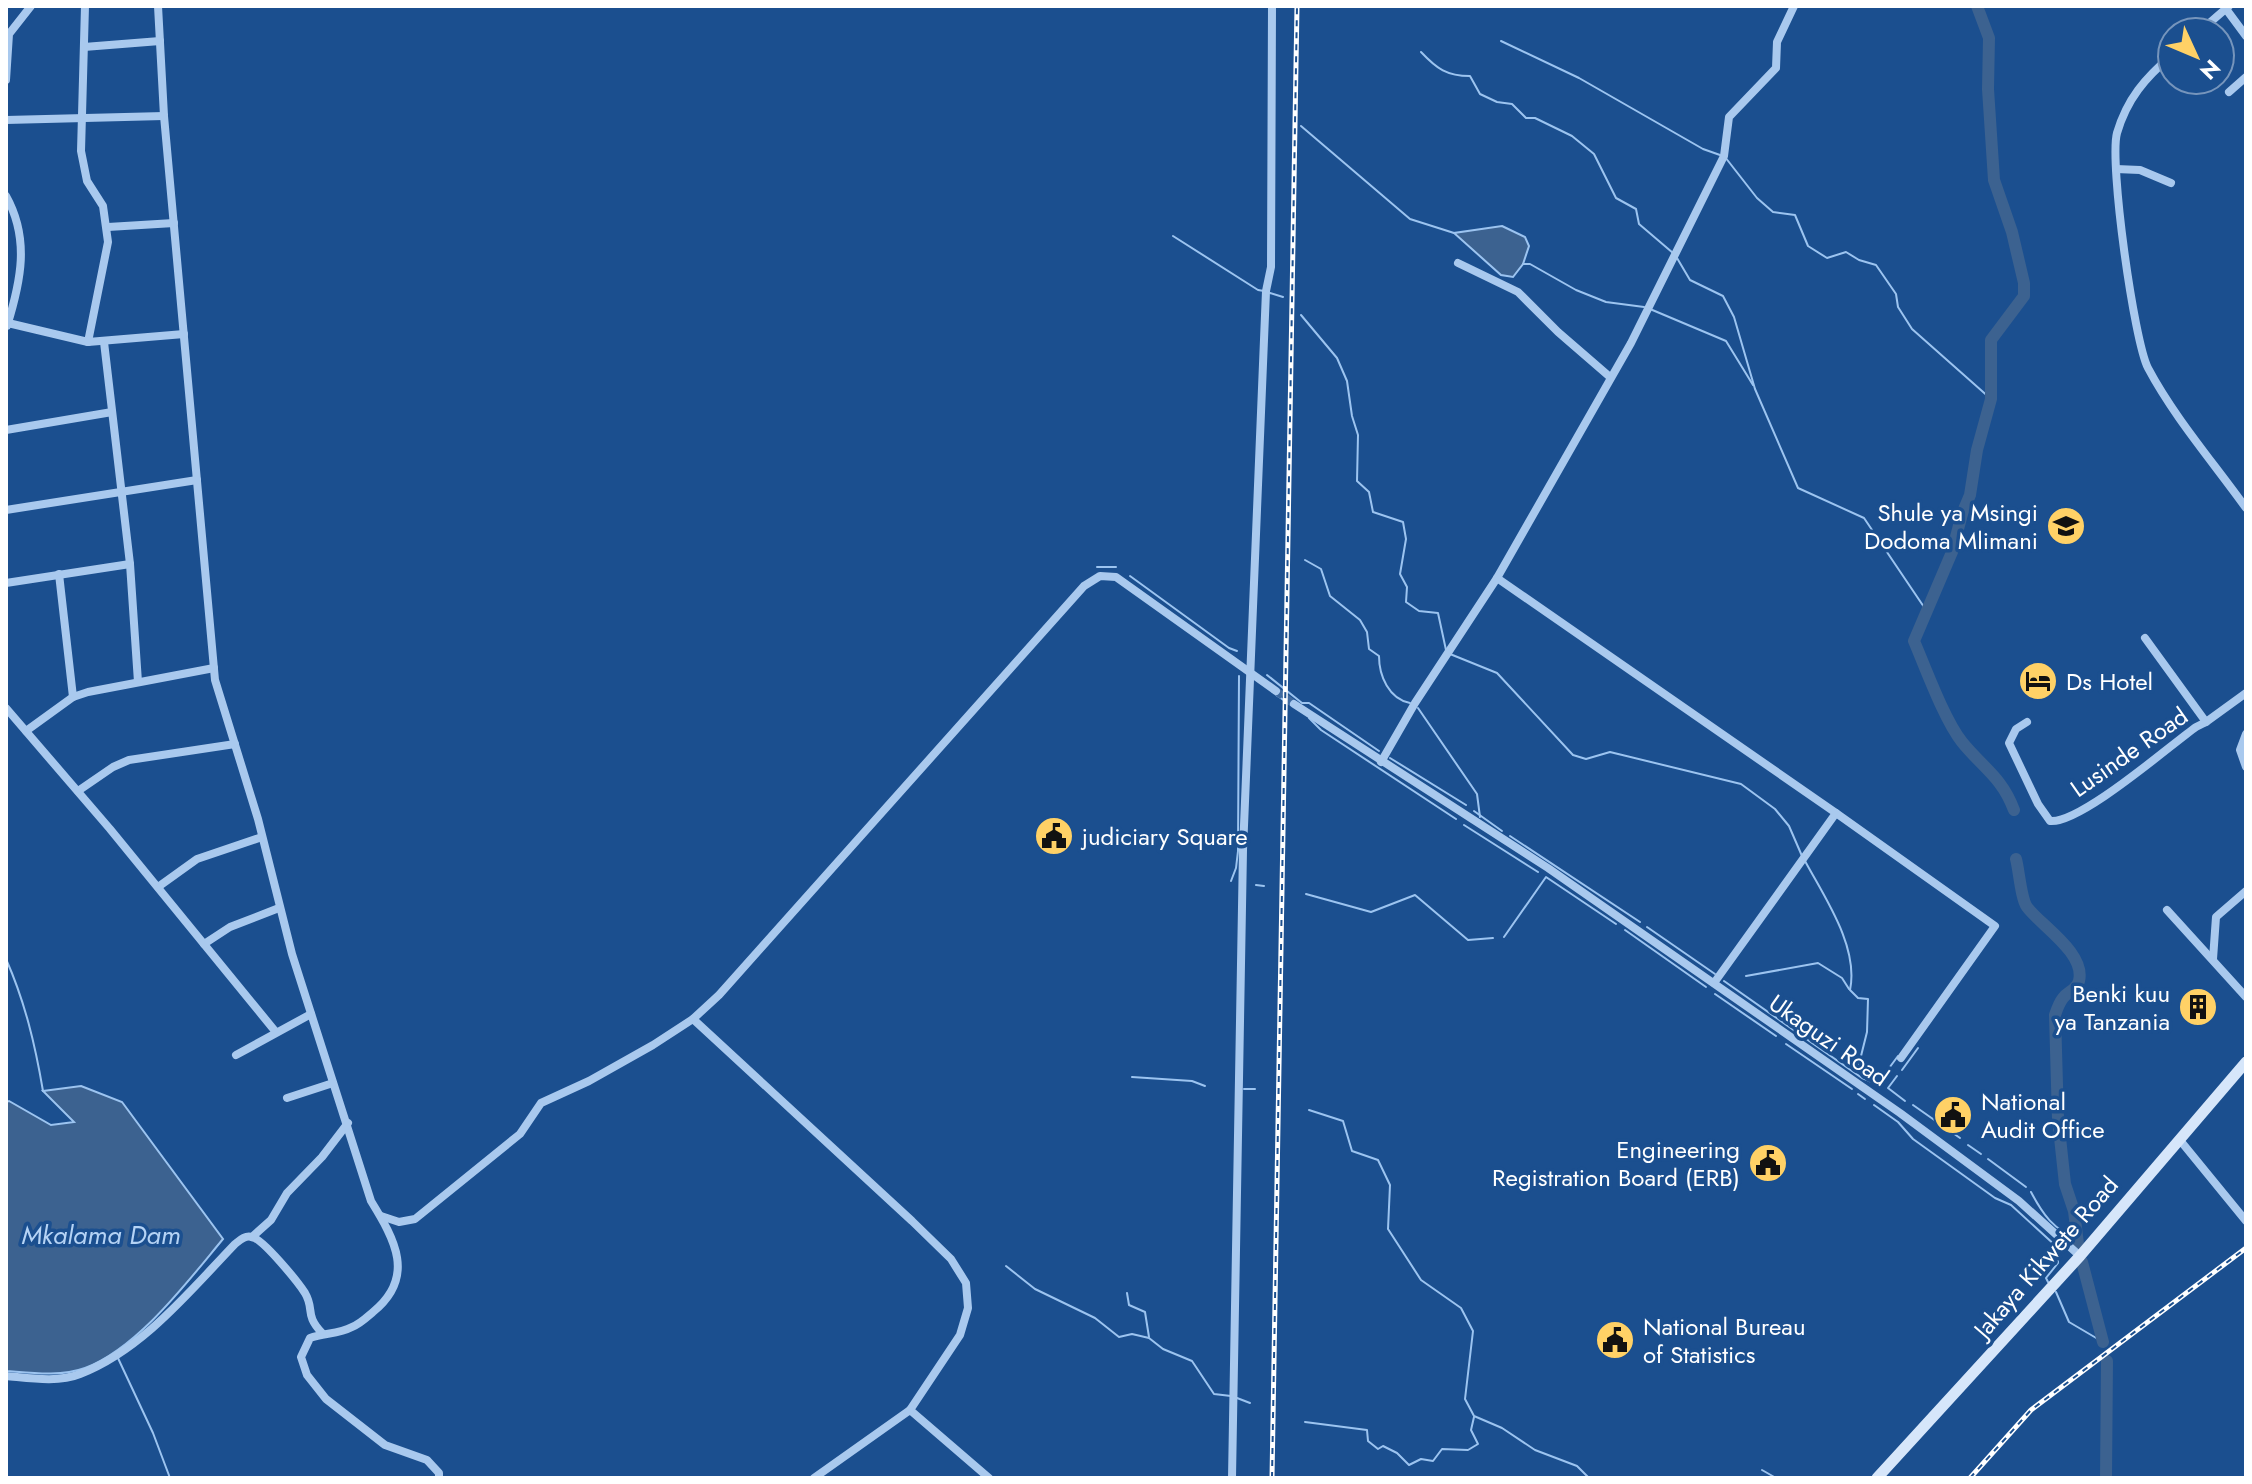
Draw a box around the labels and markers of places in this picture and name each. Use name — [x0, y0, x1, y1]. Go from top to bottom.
place label: Shule ya Msingi Dodoma Mlimani — [1864, 495, 2038, 558]
school or university icon: Shule ya Msingi Dodoma Mlimani — [2045, 505, 2087, 547]
hotel icon: Ds Hotel — [2017, 660, 2059, 702]
place label: Ds Hotel — [2066, 664, 2153, 699]
public building icon: judiciary Square — [1033, 815, 1075, 857]
place label: judiciary Square — [1080, 819, 1248, 854]
place label: Benki kuu ya Tanzania — [2055, 976, 2170, 1039]
building icon: Benki kuu ya Tanzania — [2177, 986, 2219, 1028]
place label: National Audit Office — [1981, 1084, 2105, 1147]
public building icon: National Audit Office — [1932, 1094, 1974, 1136]
place label: Engineering Registration Board (ERB) — [1492, 1132, 1740, 1195]
public building icon: Engineering Registration Board (ERB) — [1747, 1142, 1789, 1184]
place label: National Bureau of Statistics — [1643, 1309, 1805, 1372]
public building icon: National Bureau of Statistics — [1594, 1319, 1636, 1361]

